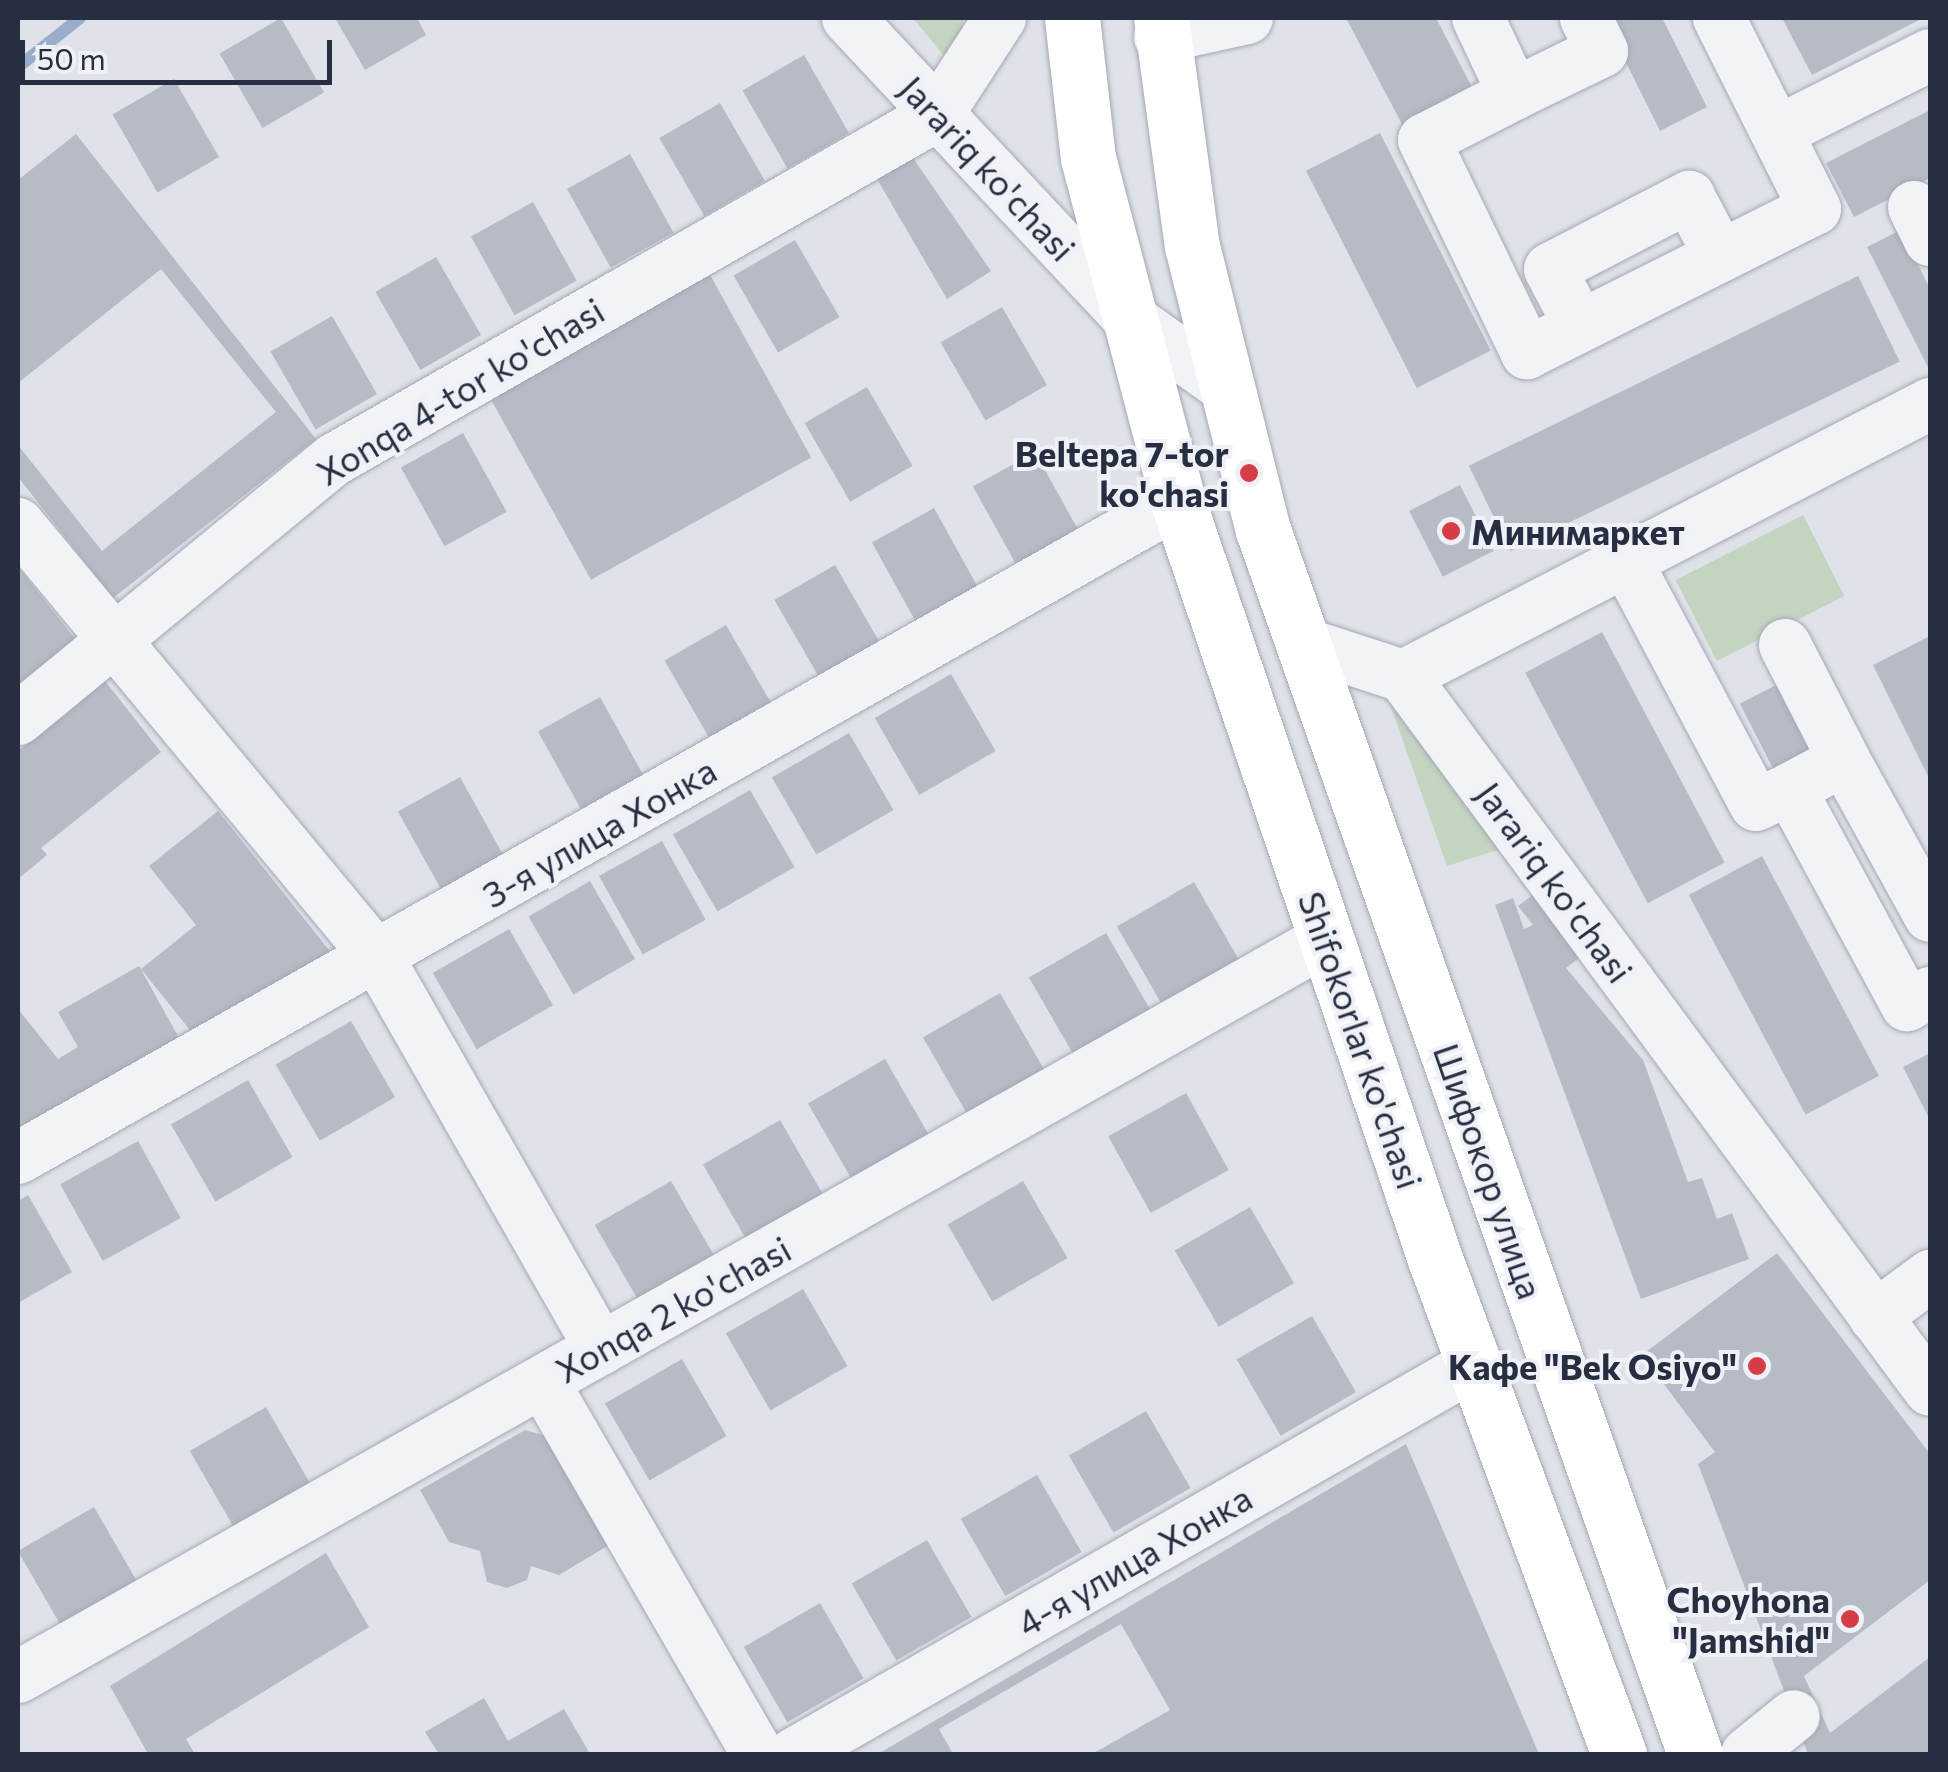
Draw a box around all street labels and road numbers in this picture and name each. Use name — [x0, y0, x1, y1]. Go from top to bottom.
street label: Jarariq ko'chasi — [892, 67, 1084, 269]
street label: Xonqa 4-tor ko'chasi — [309, 289, 611, 493]
street label: 3-я улица Хонка — [475, 748, 723, 916]
street label: Jarariq ko'chasi — [1468, 774, 1642, 990]
street label: Shifokorlar ko'chasi — [1290, 886, 1432, 1194]
street label: Шифокор улица — [1426, 1038, 1552, 1304]
street label: Xonqa 2 ko'chasi — [548, 1227, 798, 1391]
street label: 4-я улица Хонка — [1009, 1476, 1259, 1644]

